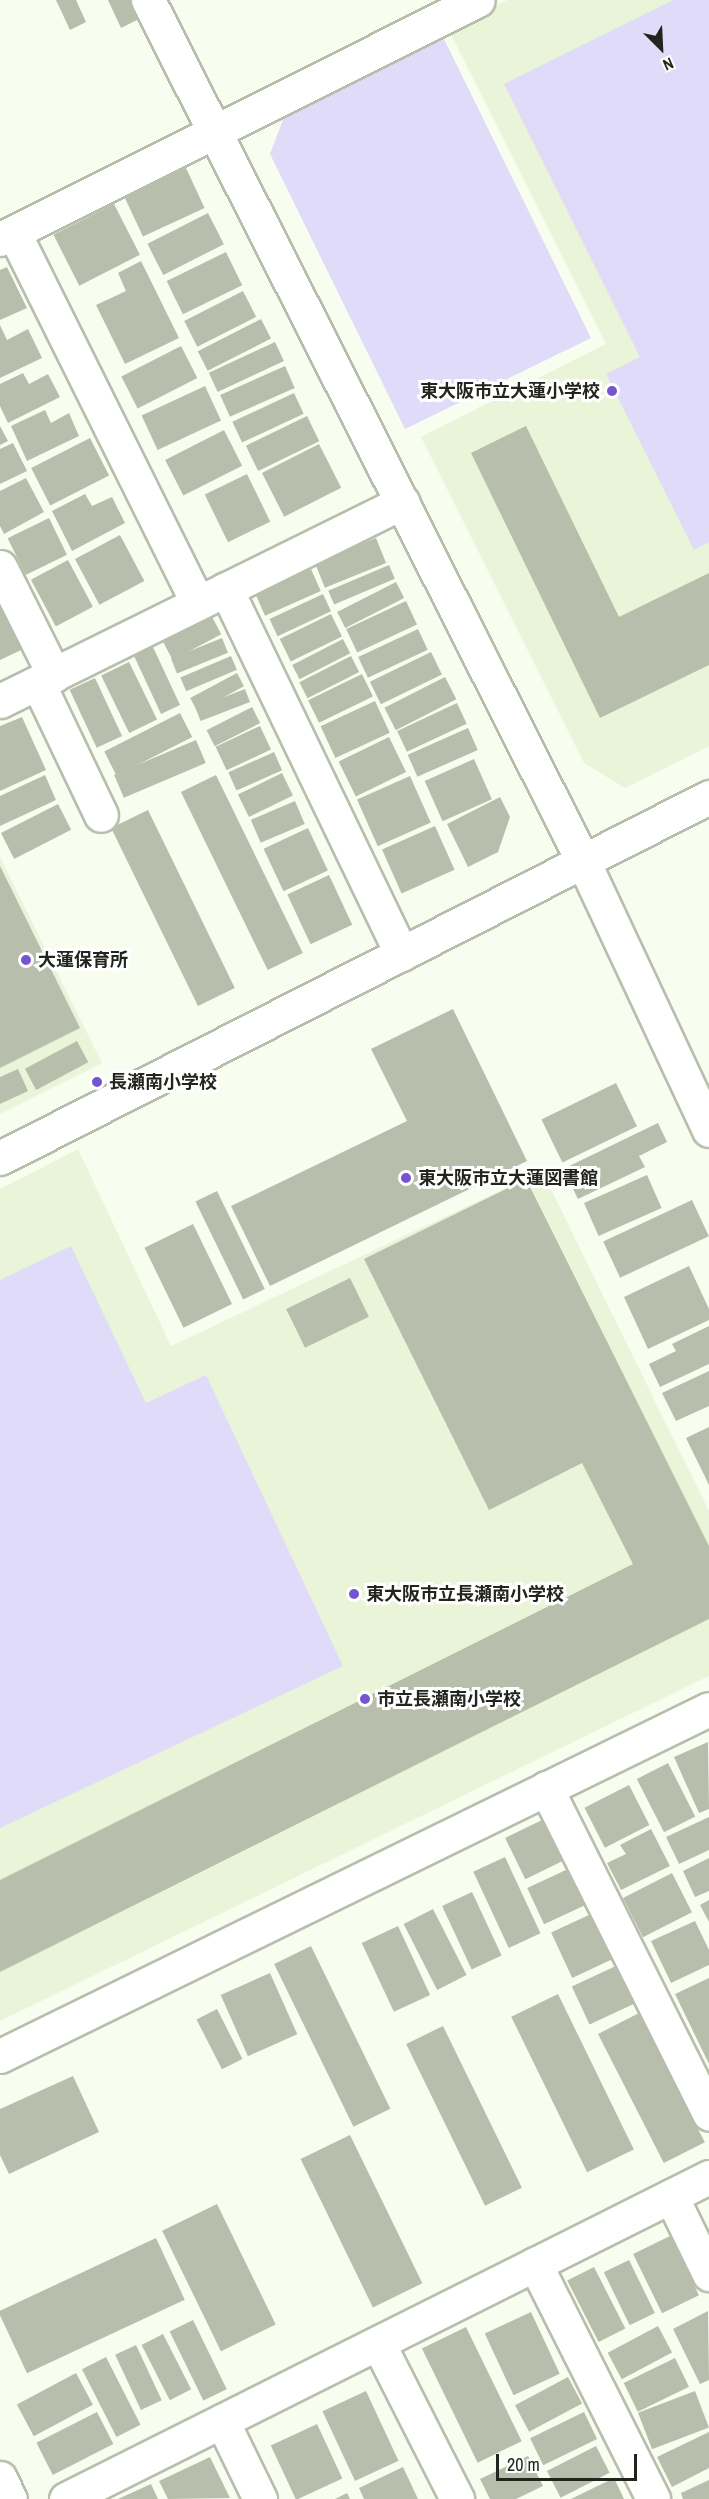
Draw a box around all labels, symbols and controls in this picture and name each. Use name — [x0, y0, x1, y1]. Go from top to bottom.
north arrow — [631, 18, 691, 78]
text: N — [660, 52, 677, 76]
place label: 東大阪市立大蓮小学校 — [420, 380, 600, 402]
marker: 東大阪市立大蓮小学校 — [605, 384, 619, 398]
place label: 大蓮保育所 — [38, 949, 128, 971]
marker: 大蓮保育所 — [19, 953, 33, 967]
place label: 長瀬南小学校 — [109, 1071, 217, 1093]
marker: 長瀬南小学校 — [90, 1075, 104, 1089]
place label: 東大阪市立大蓮図書館 — [418, 1167, 598, 1189]
marker: 東大阪市立大蓮図書館 — [399, 1171, 413, 1185]
place label: 東大阪市立長瀬南小学校 — [366, 1583, 564, 1605]
marker: 東大阪市立長瀬南小学校 — [347, 1587, 361, 1601]
place label: 市立長瀬南小学校 — [377, 1688, 521, 1710]
marker: 市立長瀬南小学校 — [358, 1692, 372, 1706]
scale bar — [499, 2442, 640, 2480]
text: 20 m — [507, 2452, 540, 2477]

